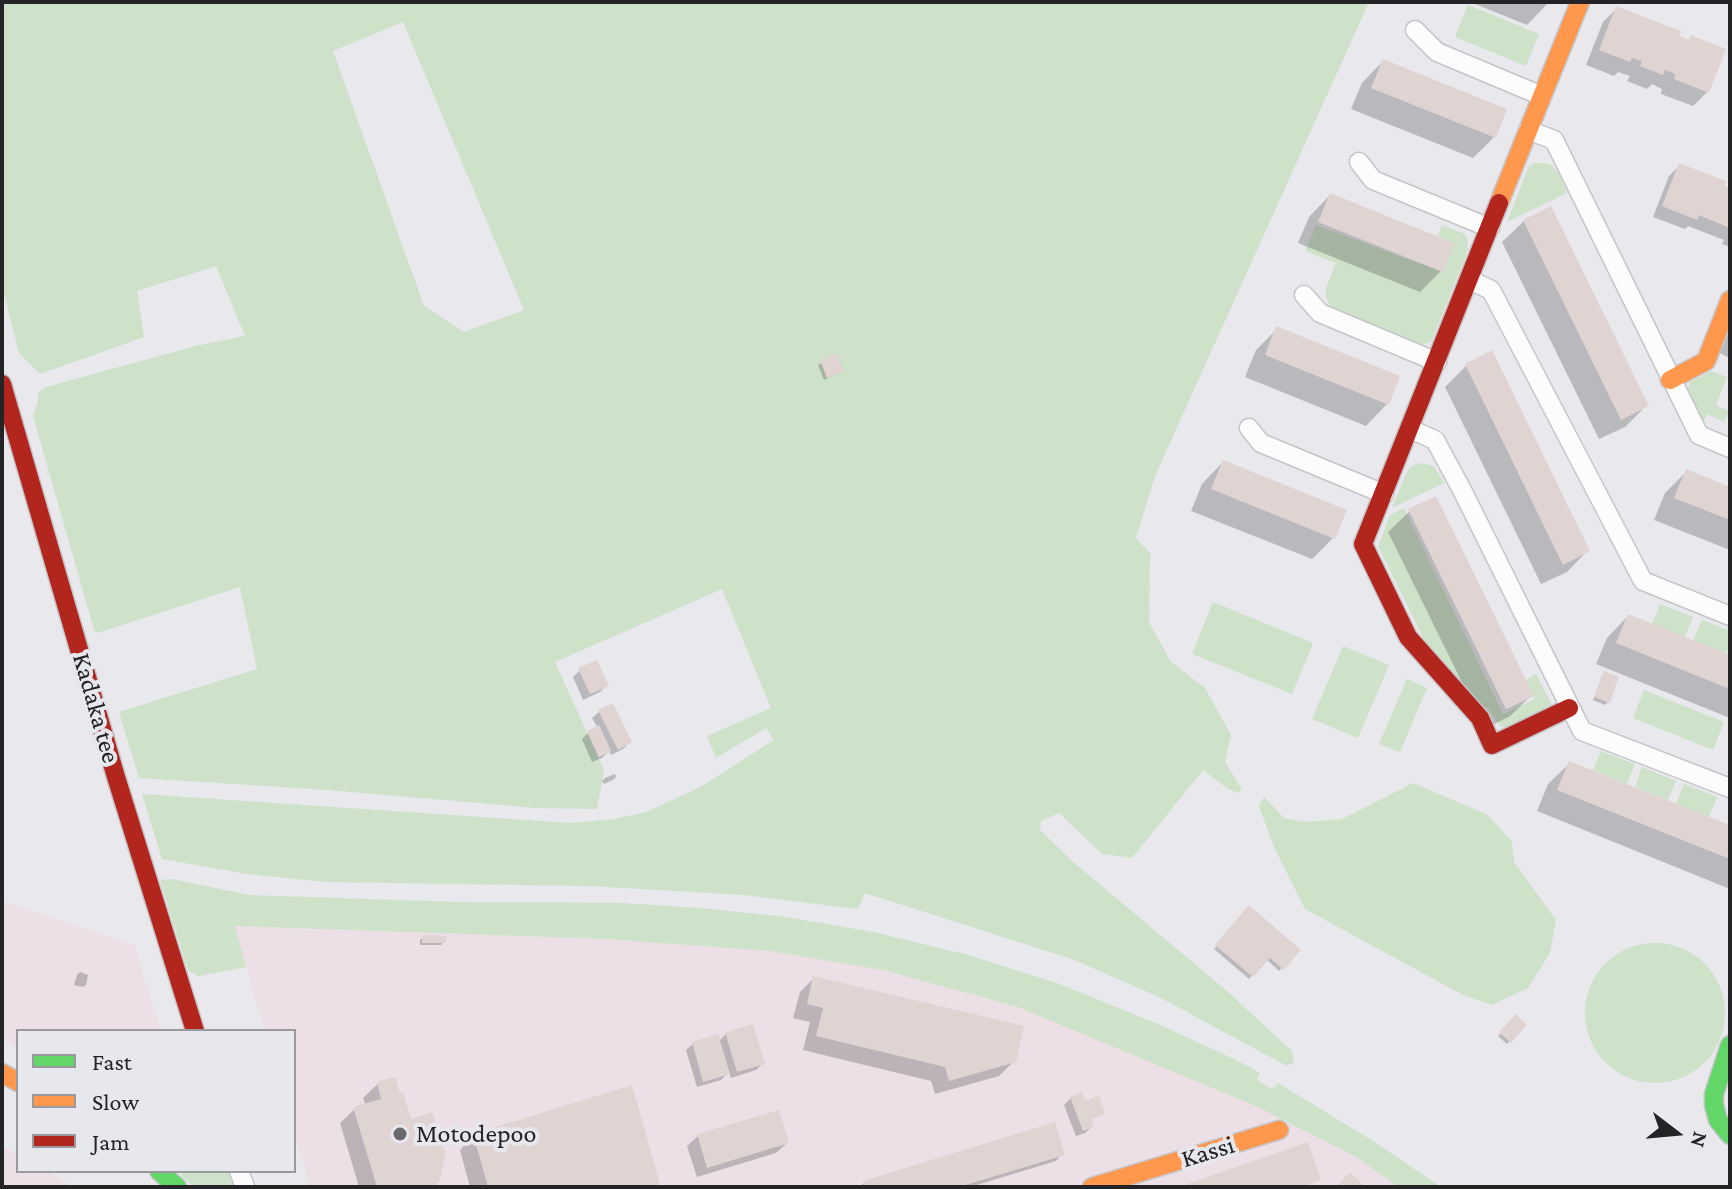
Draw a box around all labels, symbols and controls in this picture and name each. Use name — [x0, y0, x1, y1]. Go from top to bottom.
street label: Kadaka tee — [65, 649, 127, 767]
legend — [16, 1029, 296, 1173]
text: Fast — [92, 1048, 132, 1075]
text: Slow — [92, 1088, 139, 1115]
north arrow — [1636, 1093, 1716, 1173]
place label: Motodepoo — [416, 1118, 536, 1150]
marker: Motodepoo — [391, 1125, 409, 1143]
text: Jam — [92, 1128, 130, 1155]
street label: Kassi — [1178, 1129, 1238, 1175]
text: N — [1685, 1129, 1714, 1150]

